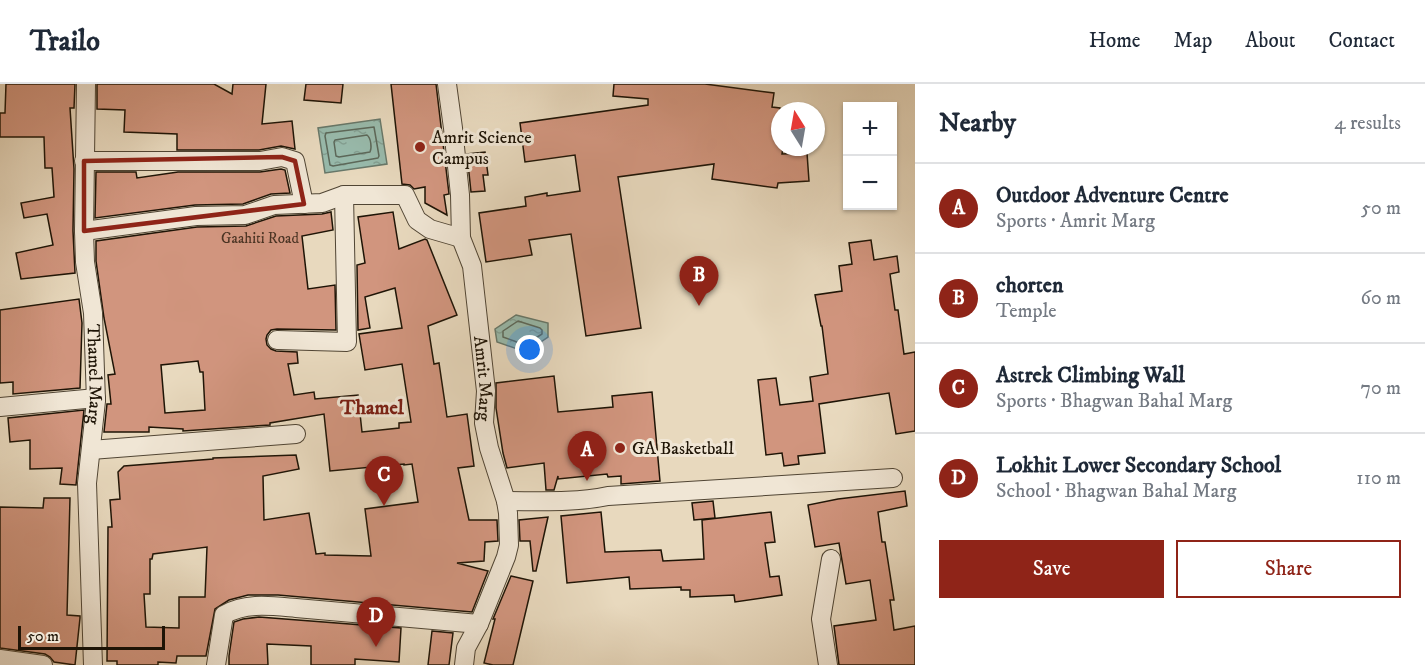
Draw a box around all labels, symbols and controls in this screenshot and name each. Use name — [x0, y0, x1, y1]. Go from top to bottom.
text: Trailo — [30, 24, 100, 59]
text: Home — [1089, 28, 1141, 54]
text: Map — [1174, 28, 1212, 54]
text: About — [1245, 28, 1296, 54]
text: Contact — [1329, 28, 1395, 54]
north arrow — [771, 102, 825, 156]
map controls — [843, 102, 897, 210]
button: + — [843, 102, 897, 156]
text: Nearby — [939, 107, 1016, 140]
text: 4 results — [1334, 111, 1401, 136]
place label: Amrit Science Campus — [432, 127, 532, 170]
marker: Amrit Science Campus — [413, 140, 427, 154]
button: − — [843, 156, 897, 210]
text: Outdoor Adventure Centre — [996, 182, 1229, 209]
text: A — [952, 196, 965, 221]
text: 50 m — [1361, 196, 1401, 221]
text: Sports · Amrit Marg — [996, 209, 1155, 234]
house number: Gaahiti Road — [221, 229, 299, 248]
pin: B — [680, 256, 718, 306]
text: chorten — [996, 272, 1063, 299]
text: B — [952, 286, 965, 311]
text: 60 m — [1361, 286, 1401, 311]
text: Temple — [996, 299, 1057, 324]
street label: Thamel Marg — [81, 324, 106, 426]
street label: Amrit Marg — [468, 335, 497, 422]
your location — [515, 335, 544, 364]
text: Astrek Climbing Wall — [996, 362, 1185, 389]
text: C — [952, 376, 965, 401]
text: 70 m — [1360, 376, 1401, 401]
text: Sports · Bhagwan Bahal Marg — [996, 389, 1232, 414]
district label: Thamel — [339, 396, 405, 421]
pin: A — [568, 432, 606, 481]
place label: GA Basketball — [632, 438, 734, 460]
marker: GA Basketball — [613, 441, 627, 455]
text: Lokhit Lower Secondary School — [996, 452, 1281, 479]
pin: C — [364, 456, 404, 506]
text: D — [951, 466, 966, 491]
text: 110 m — [1356, 466, 1401, 491]
text: School · Bhagwan Bahal Marg — [996, 479, 1236, 504]
button: Save — [939, 540, 1164, 598]
button: Share — [1176, 540, 1401, 598]
pin: D — [356, 598, 395, 647]
scale bar — [18, 623, 165, 650]
text: 50 m — [27, 626, 59, 646]

